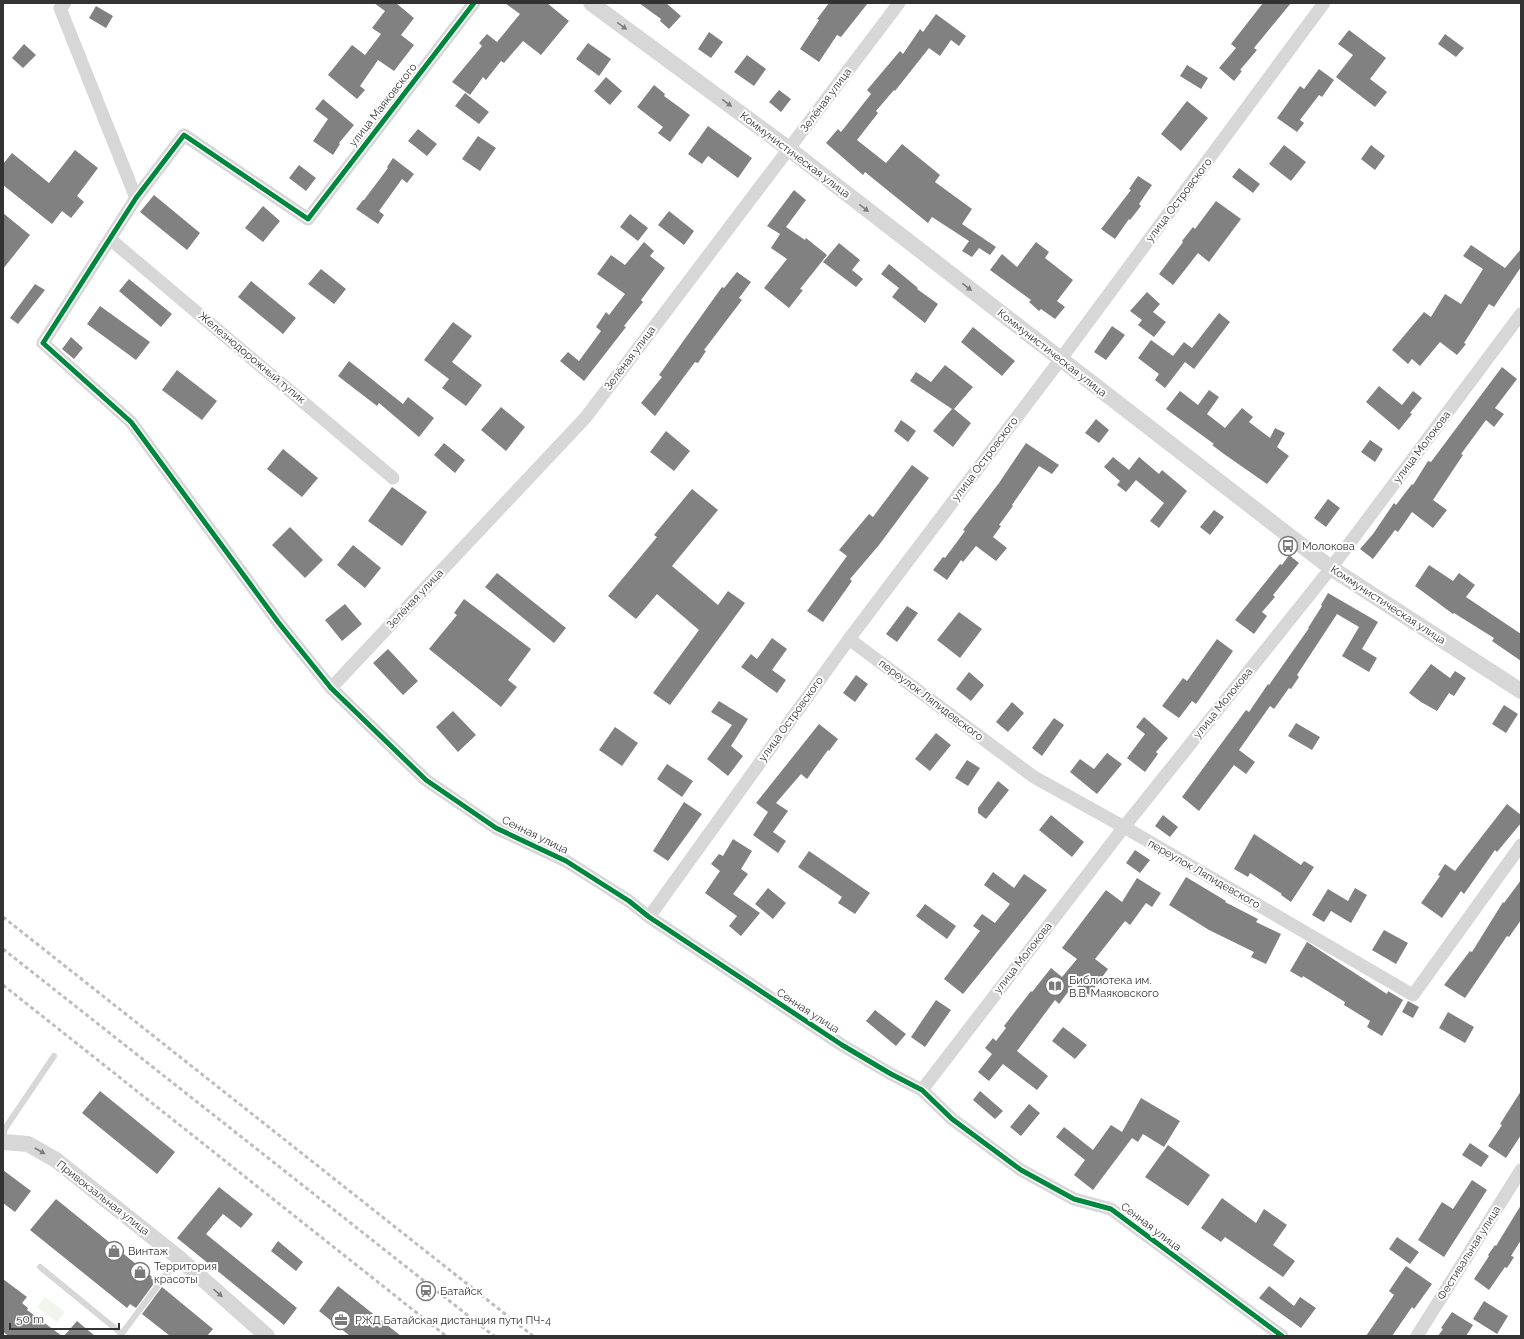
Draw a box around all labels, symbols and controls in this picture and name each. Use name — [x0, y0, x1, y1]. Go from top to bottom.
one-way arrow — [617, 22, 628, 30]
street label: улица Маяковского — [346, 60, 420, 149]
street label: Зелёная улица — [798, 65, 854, 135]
one-way arrow — [721, 99, 732, 108]
street label: Коммунистическая улица — [737, 109, 853, 201]
street label: улица Островского — [1143, 155, 1215, 245]
one-way arrow — [858, 203, 869, 212]
one-way arrow — [961, 283, 972, 292]
street label: Коммунистическая улица — [995, 306, 1109, 400]
street label: Железнодорожный тупик — [196, 309, 308, 407]
street label: Зелёная улица — [602, 323, 658, 393]
street label: улица Молокова — [1391, 408, 1453, 486]
street label: улица Островского — [949, 414, 1021, 504]
bus stop icon: Молокова — [1277, 535, 1299, 557]
place label: Молокова — [1302, 540, 1355, 553]
street label: Коммунистическая улица — [1328, 563, 1448, 647]
street label: Зелёная улица — [384, 566, 446, 632]
street label: переулок Ляпидевского — [876, 657, 986, 744]
street label: улица Молокова — [1191, 665, 1255, 741]
street label: улица Островского — [756, 674, 826, 764]
street label: Сенная улица — [500, 813, 570, 857]
street label: переулок Ляпидевского — [1146, 837, 1263, 912]
street label: улица Молокова — [991, 920, 1055, 996]
place label: Библиотека им. В.В. Маяковского — [1069, 974, 1159, 1000]
library icon: Библиотека им. В.В. Маяковского — [1044, 975, 1066, 997]
street label: Сенная улица — [774, 986, 842, 1036]
one-way arrow — [34, 1148, 46, 1155]
street label: Привокзальная улица — [54, 1158, 152, 1238]
street label: Сенная улица — [1118, 1200, 1184, 1254]
street label: Фестивальная улица — [1435, 1204, 1503, 1302]
shop icon: Винтаж — [103, 1240, 125, 1262]
place label: Винтаж — [128, 1245, 168, 1258]
place label: Территория красоты — [154, 1260, 217, 1286]
shop icon: Территория красоты — [129, 1261, 151, 1283]
station icon: Батайск — [415, 1280, 437, 1302]
place label: Батайск — [440, 1285, 483, 1298]
one-way arrow — [214, 1288, 223, 1297]
scale bar — [10, 1305, 119, 1331]
office icon: РЖД Батайская дистанция пути ПЧ-4 — [330, 1309, 352, 1331]
text: 50 m — [16, 1312, 44, 1326]
place label: РЖД Батайская дистанция пути ПЧ-4 — [355, 1314, 551, 1327]

